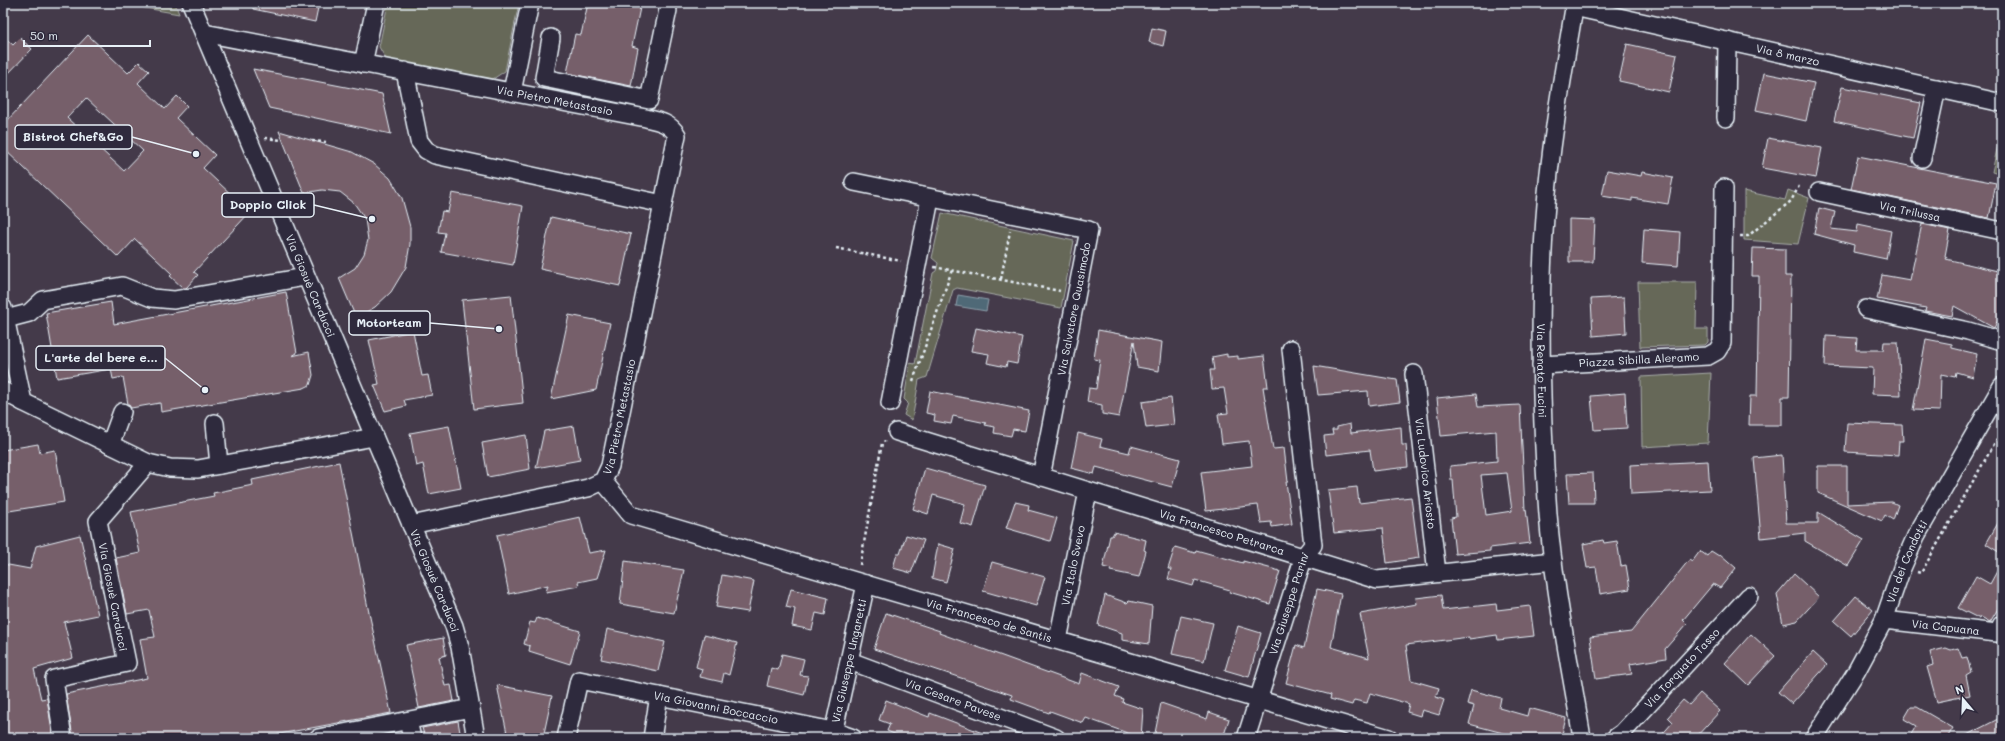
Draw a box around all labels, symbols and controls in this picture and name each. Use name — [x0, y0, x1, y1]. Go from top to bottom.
scale bar — [24, 22, 150, 48]
text: 50 m — [30, 27, 58, 43]
street label: Via 8 marzo — [1755, 40, 1822, 69]
street label: Via Pietro Metastasio — [495, 81, 614, 119]
callout: Bistrot Chef&Go — [15, 125, 132, 149]
text: Bistrot Chef&Go — [23, 128, 123, 144]
callout: Doppio Click — [222, 193, 314, 217]
text: Doppio Click — [230, 196, 306, 212]
street label: Via Trilussa — [1878, 197, 1942, 225]
street label: Via Giosuè Carducci — [283, 232, 339, 339]
street label: Via Salvatore Quasimodo — [1053, 241, 1094, 377]
callout: Motorteam — [349, 311, 430, 335]
text: Motorteam — [356, 314, 422, 330]
street label: Via Renato Fucini — [1534, 324, 1551, 418]
callout: L'arte del bere e... — [36, 346, 165, 370]
street label: Piazza Sibilla Aleramo — [1578, 348, 1700, 370]
text: L'arte del bere e... — [44, 349, 158, 365]
street label: Via Pietro Metastasio — [599, 357, 639, 477]
street label: Via Ludovico Ariosto — [1412, 417, 1440, 530]
street label: Via Francesco Petrarca — [1158, 505, 1287, 558]
street label: Via dei Condotti — [1882, 517, 1931, 605]
street label: Via Italo Svevo — [1057, 524, 1088, 607]
street label: Via Giosuè Carducci — [407, 527, 463, 634]
street label: Via Giosuè Carducci — [96, 541, 131, 652]
street label: Via Giuseppe Parini — [1265, 548, 1311, 657]
street label: Via Francesco de Santis — [924, 594, 1054, 645]
street label: Via Giuseppe Ungaretti — [828, 597, 870, 724]
street label: Via Capuana — [1911, 615, 1981, 638]
street label: Via Torquato Tasso — [1641, 624, 1723, 711]
street label: Via Cesare Pavese — [903, 674, 1004, 724]
north arrow — [1943, 679, 1983, 719]
text: N — [1953, 681, 1966, 698]
street label: Via Giovanni Boccaccio — [652, 687, 780, 727]

